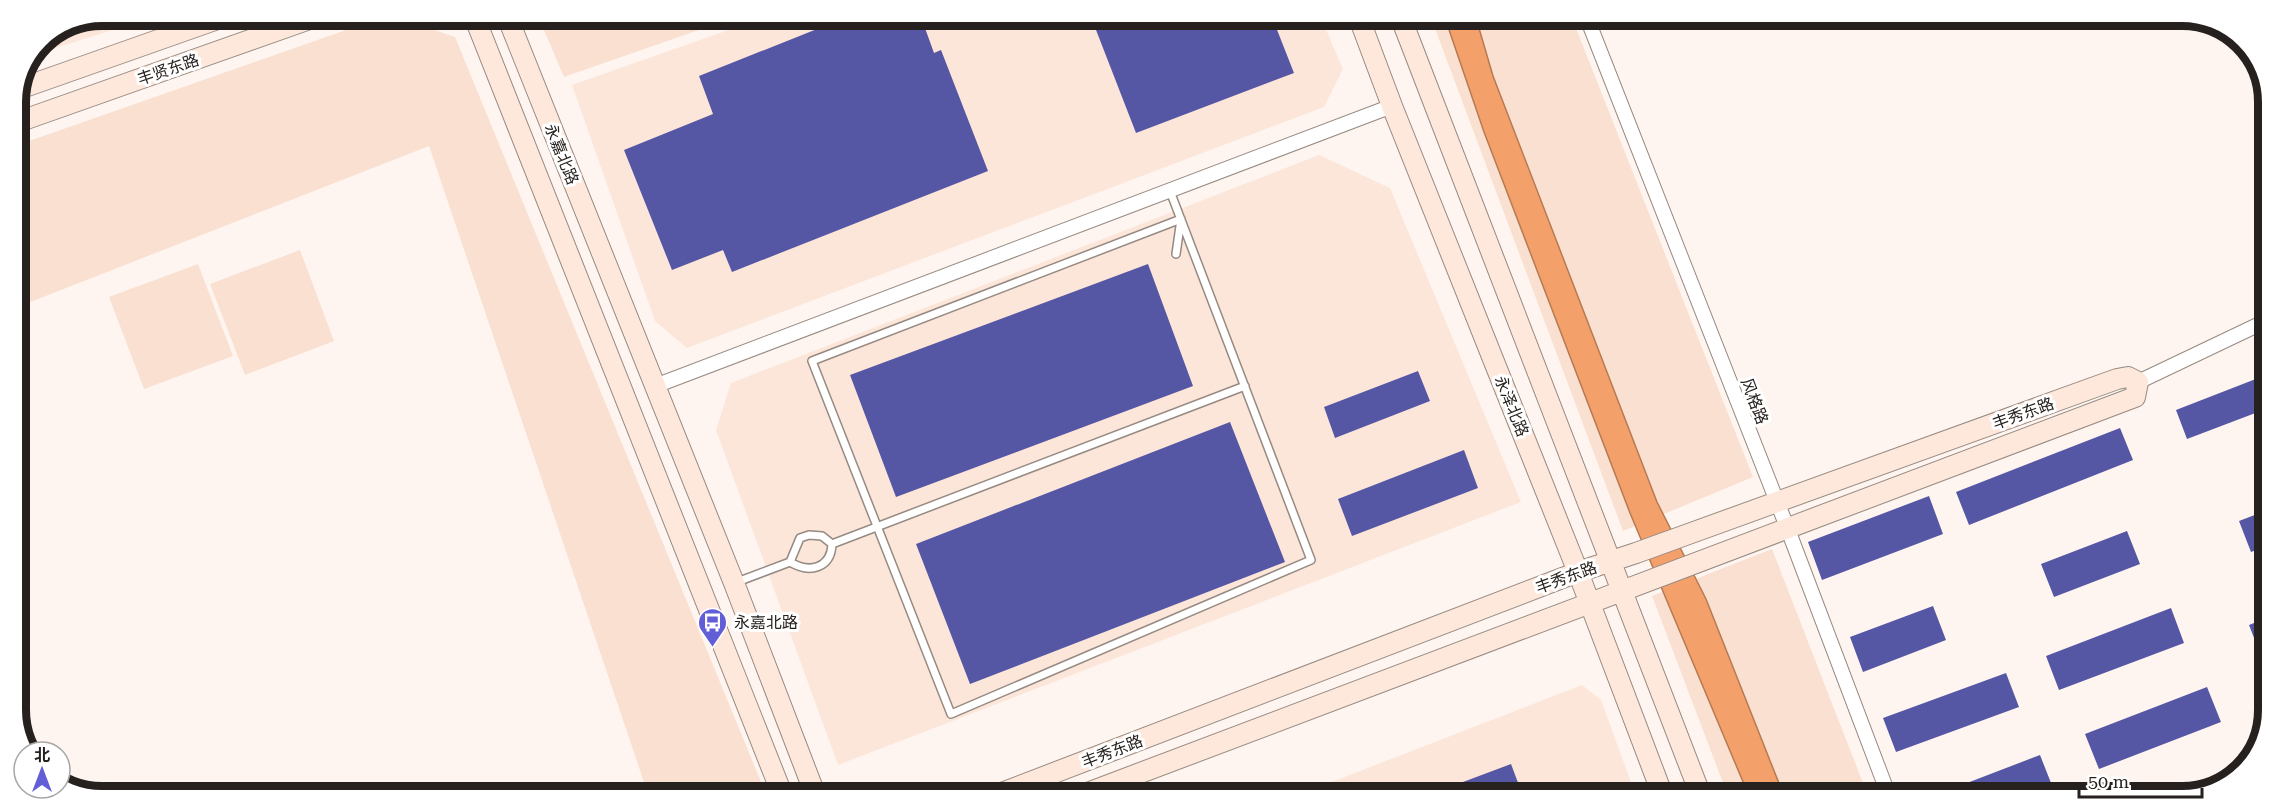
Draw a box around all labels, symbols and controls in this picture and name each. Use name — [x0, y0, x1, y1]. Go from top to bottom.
street label: 丰贤东路 — [135, 50, 202, 89]
street label: 永嘉北路 — [541, 121, 582, 187]
street label: 永泽北路 — [1491, 373, 1532, 439]
street label: 风格路 — [1737, 375, 1772, 427]
street label: 丰秀东路 — [1990, 394, 2056, 433]
street label: 丰秀东路 — [1533, 558, 1599, 597]
bus stop icon: 永嘉北路 — [697, 606, 729, 648]
place label: 永嘉北路 — [734, 613, 798, 632]
street label: 丰秀东路 — [1079, 731, 1145, 772]
north arrow — [12, 740, 72, 800]
text: 北 — [34, 746, 50, 765]
scale bar — [2079, 761, 2202, 799]
text: 50 m — [2088, 771, 2129, 792]

